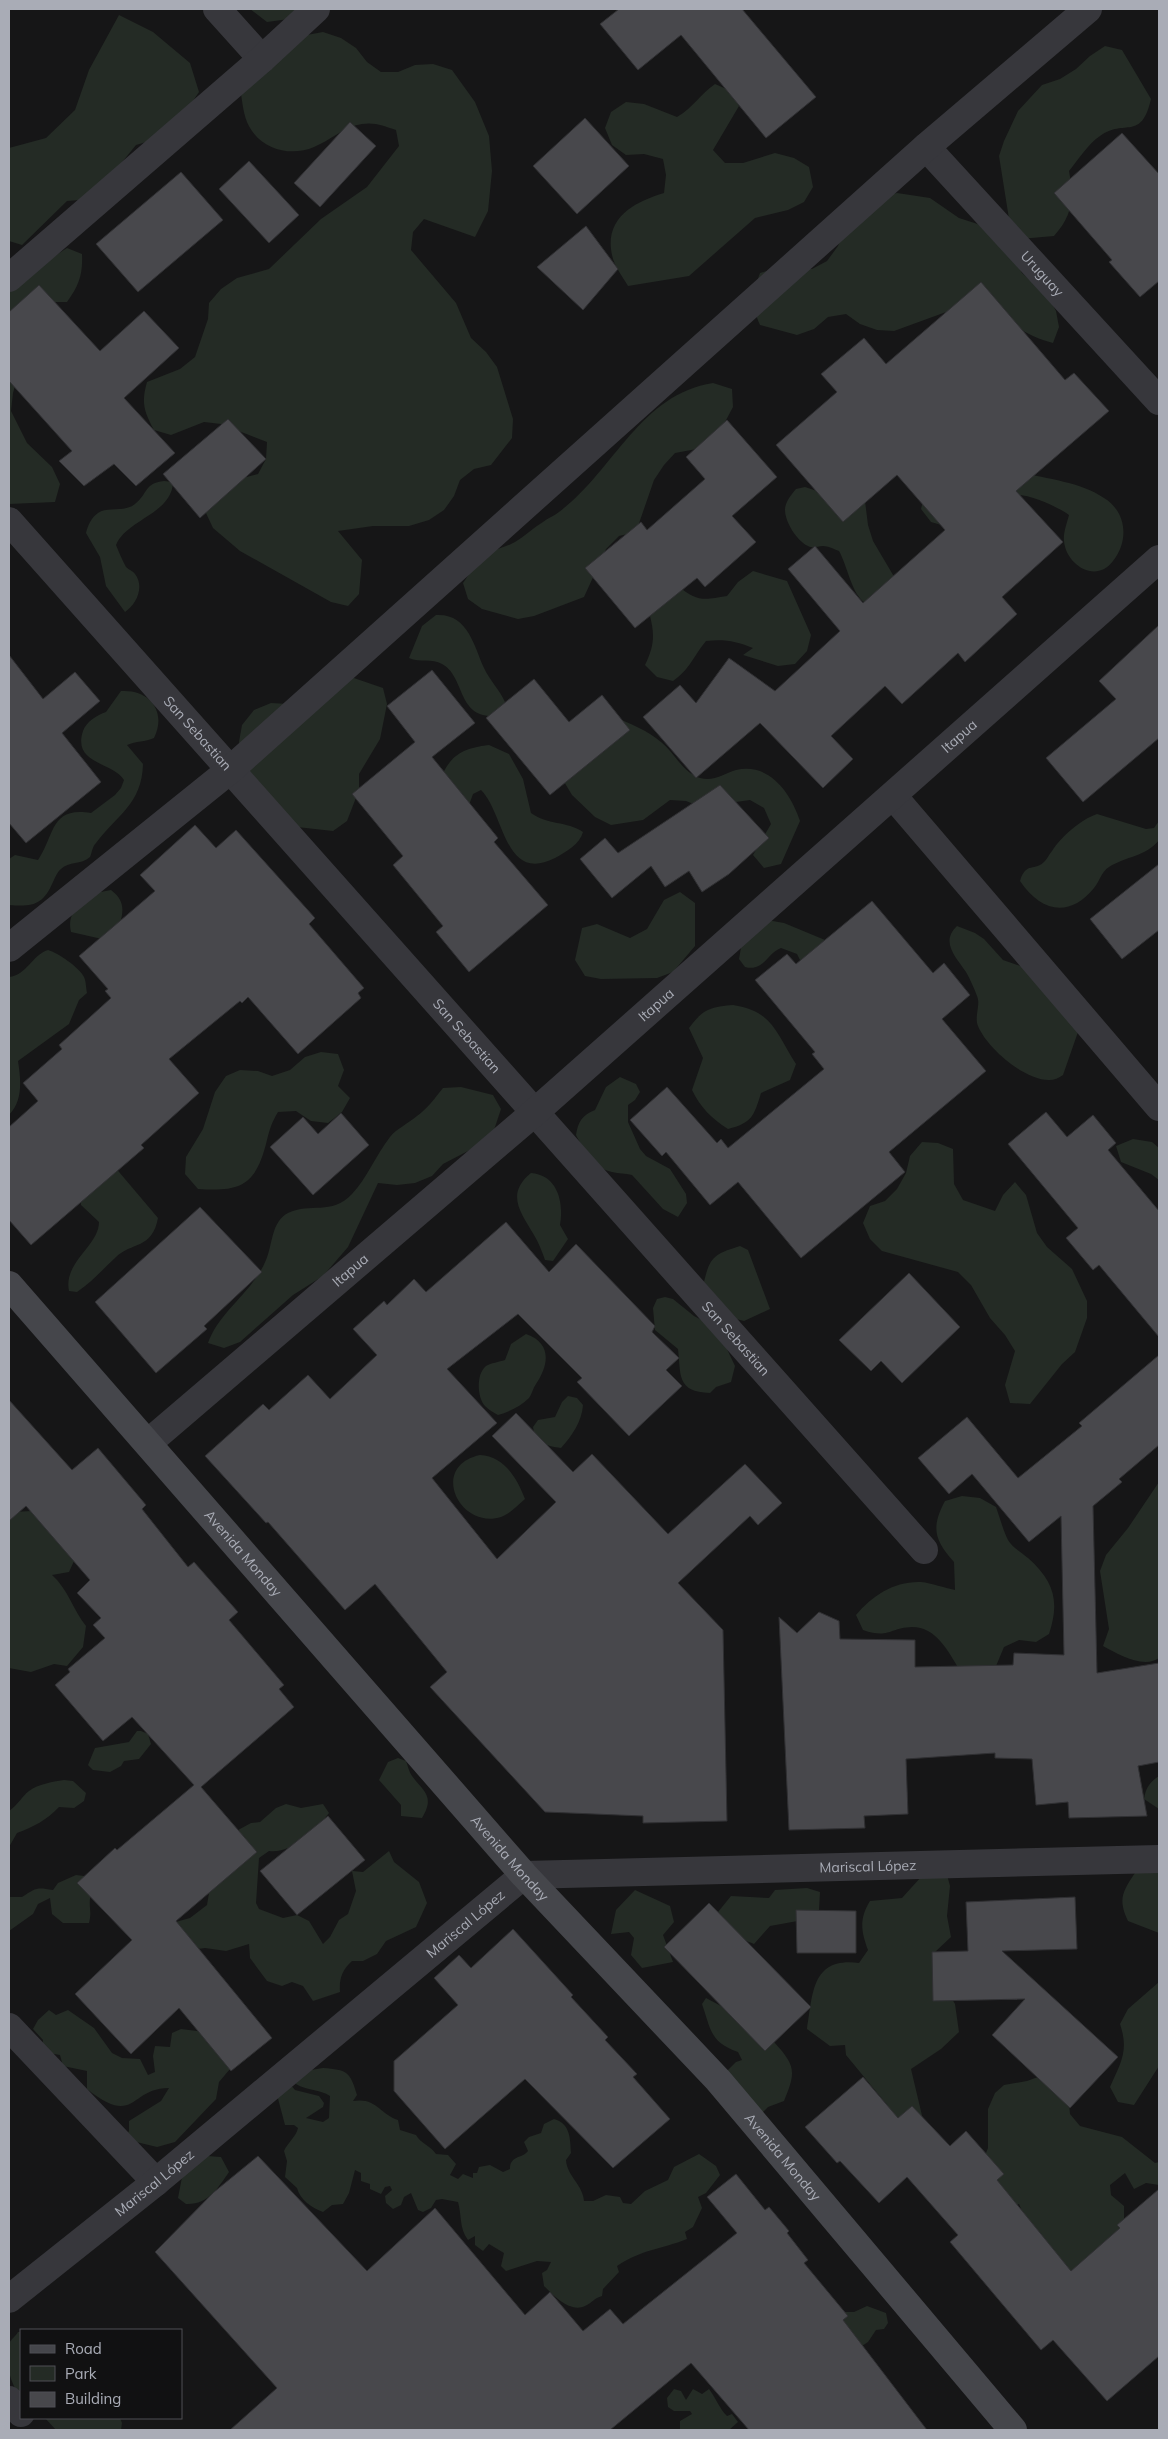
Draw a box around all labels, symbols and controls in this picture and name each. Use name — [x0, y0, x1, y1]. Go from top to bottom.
street label: Uruguay — [1017, 247, 1068, 301]
street label: San Sebastian — [160, 692, 236, 774]
street label: Itapua — [938, 715, 981, 757]
street label: Itapua — [634, 984, 678, 1025]
street label: San Sebastian — [429, 995, 505, 1077]
street label: Itapua — [328, 1250, 372, 1291]
street label: San Sebastian — [698, 1297, 774, 1380]
street label: Avenida Monday — [200, 1506, 286, 1601]
street label: Avenida Monday — [467, 1811, 553, 1905]
street label: Mariscal López — [819, 1856, 917, 1877]
street label: Mariscal López — [423, 1886, 509, 1962]
street label: Avenida Monday — [741, 2109, 825, 2205]
street label: Mariscal López — [111, 2145, 198, 2220]
legend — [20, 2329, 182, 2419]
text: Road — [65, 2339, 102, 2358]
text: Park — [65, 2364, 97, 2383]
text: Building — [65, 2389, 121, 2408]

